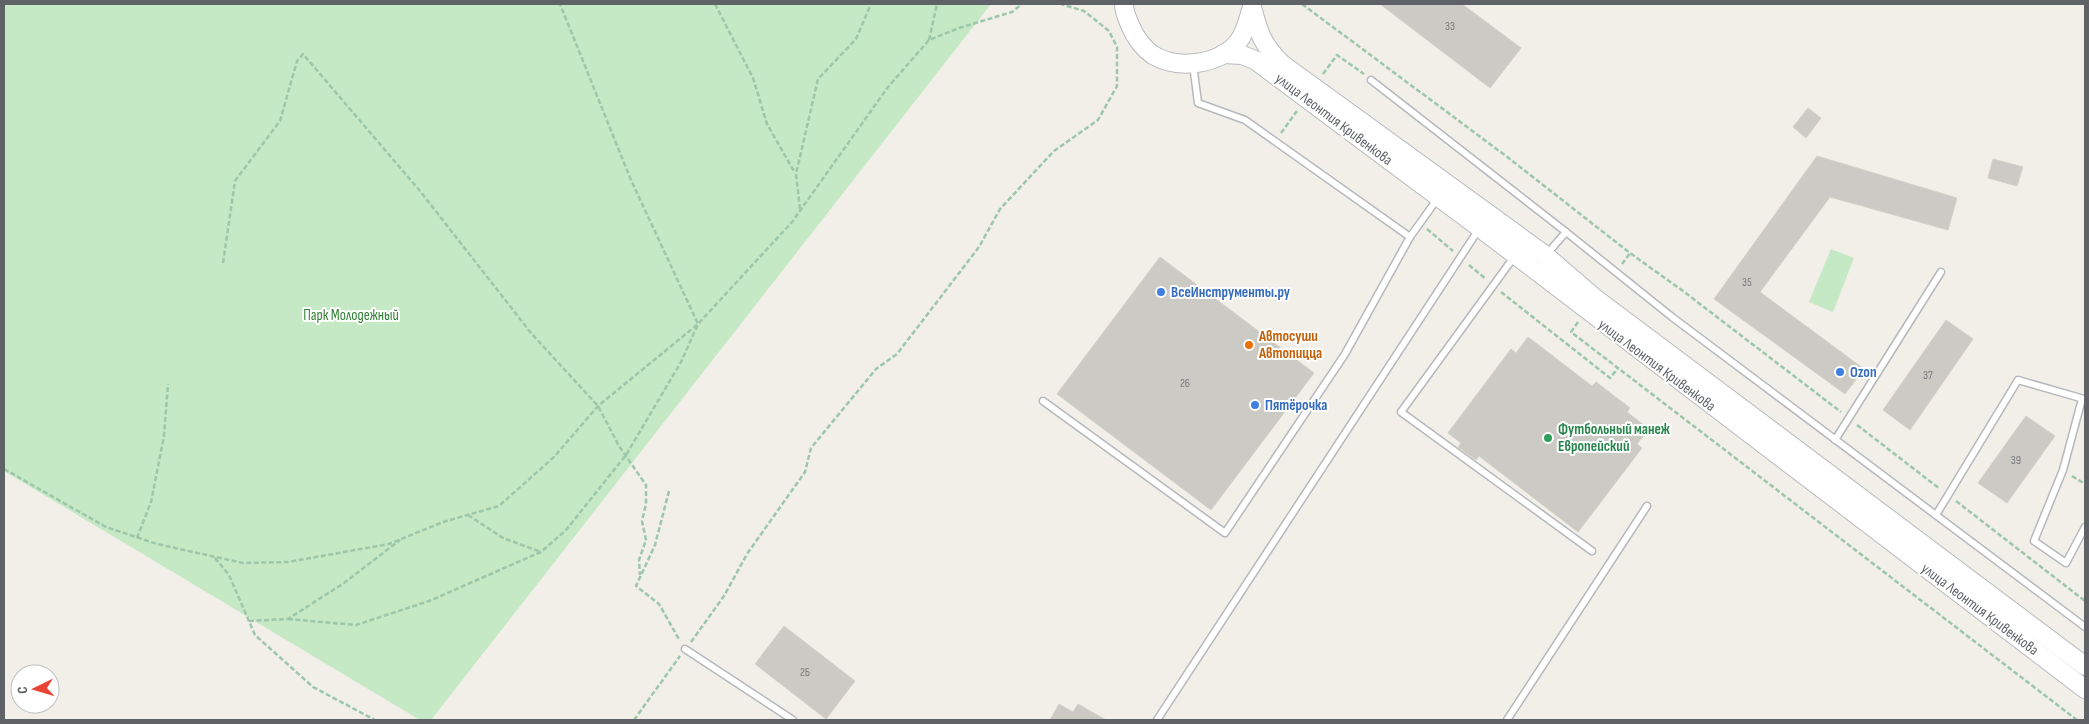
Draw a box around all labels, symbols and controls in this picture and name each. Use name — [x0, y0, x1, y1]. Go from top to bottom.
house number: 33 — [1445, 19, 1455, 34]
street label: улица Леонтия Кривенкова — [1271, 69, 1396, 170]
house number: 35 — [1742, 275, 1752, 290]
place label: ВсеИнструменты.ру — [1171, 283, 1291, 302]
marker: ВсеИнструменты.ру — [1155, 286, 1167, 298]
park label: Парк Молодежный — [303, 306, 399, 325]
street label: улица Леонтия Кривенкова — [1594, 315, 1719, 416]
place label: Автосуши Автопицца — [1258, 327, 1322, 363]
marker: Автосуши Автопицца — [1243, 339, 1255, 351]
place label: Ozon — [1850, 363, 1877, 382]
marker: Ozon — [1834, 366, 1846, 378]
house number: 37 — [1923, 368, 1933, 383]
house number: 26 — [1180, 376, 1190, 391]
place label: Пятёрочка — [1265, 396, 1327, 415]
marker: Пятёрочка — [1249, 399, 1261, 411]
place label: Футбольный манеж Европейский — [1558, 420, 1671, 456]
marker: Футбольный манеж Европейский — [1542, 432, 1554, 444]
house number: 39 — [2011, 453, 2021, 468]
street label: улица Леонтия Кривенкова — [1917, 559, 2042, 660]
north arrow — [10, 664, 60, 714]
house number: 2Б — [800, 665, 810, 680]
text: С — [14, 686, 31, 694]

